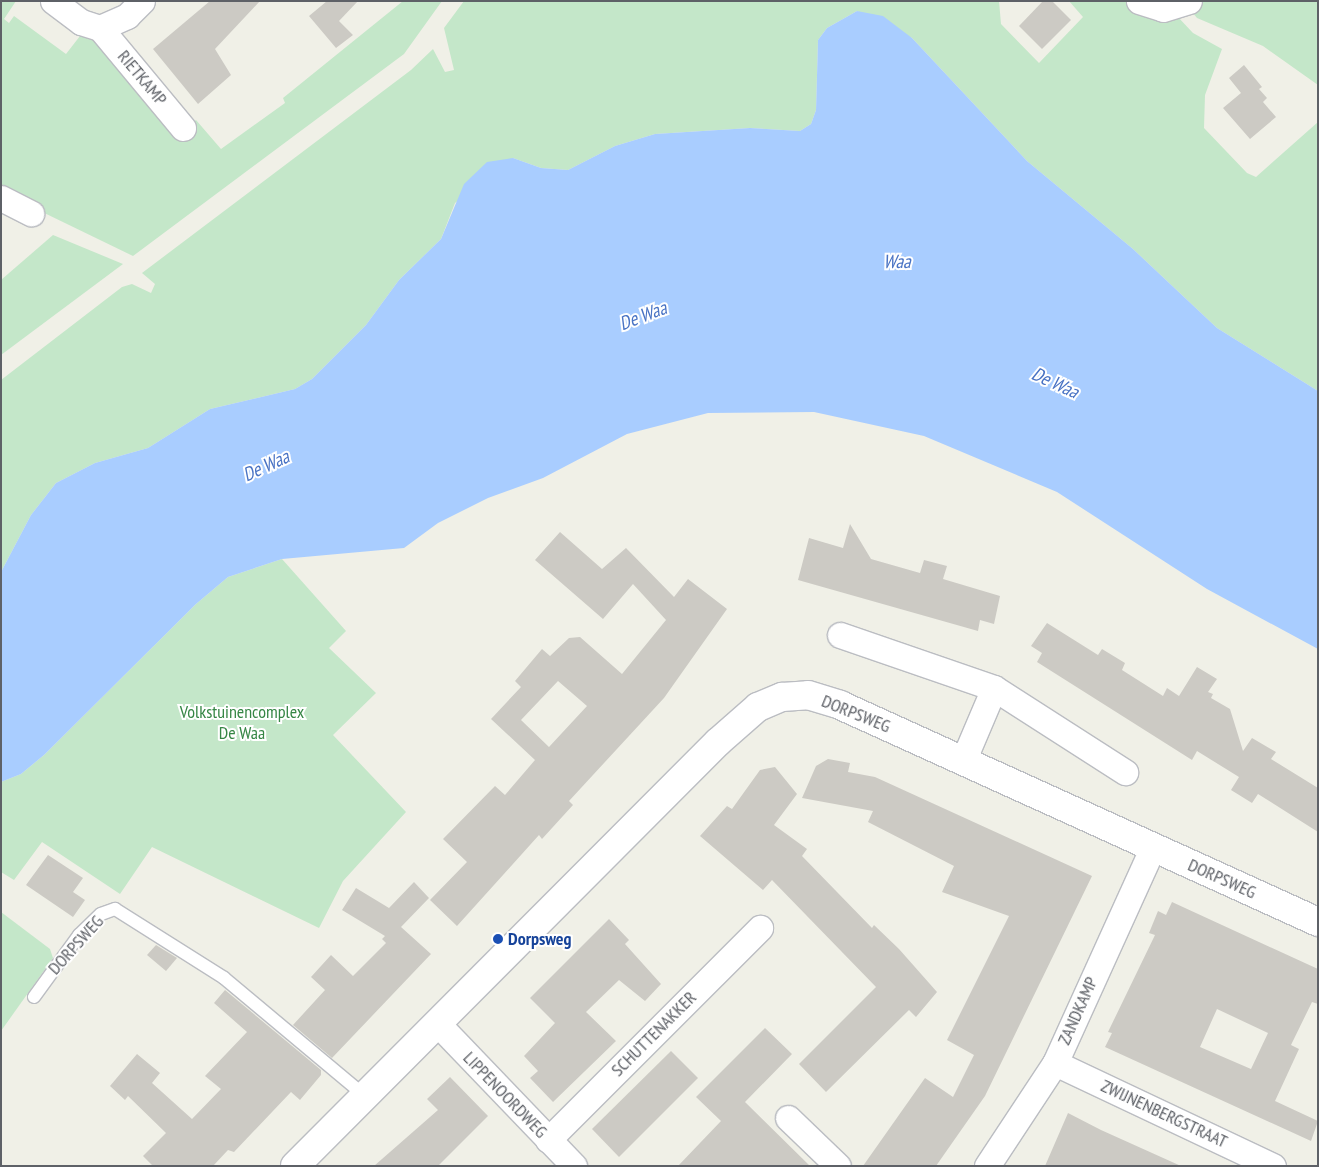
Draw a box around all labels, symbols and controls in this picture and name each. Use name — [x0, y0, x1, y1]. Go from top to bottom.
street label: RIETKAMP — [113, 46, 171, 110]
water label: Waa — [883, 251, 911, 273]
water label: De Waa — [616, 297, 670, 335]
water label: De Waa — [1028, 362, 1082, 404]
water label: De Waa — [239, 445, 293, 487]
street label: DORPSWEG — [818, 690, 894, 738]
park label: Volkstuinencomplex De Waa — [180, 702, 304, 744]
street label: DORPSWEG — [1185, 854, 1259, 904]
street label: DORPSWEG — [44, 911, 108, 979]
place label: Dorpsweg — [508, 928, 572, 950]
marker: Dorpsweg — [492, 933, 504, 945]
street label: ZANDKAMP — [1054, 974, 1102, 1048]
street label: SCHUTTENAKKER — [607, 987, 701, 1081]
street label: LIPPENOORDWEG — [458, 1047, 552, 1143]
street label: ZWIJNENBERGSTRAAT — [1097, 1075, 1231, 1153]

